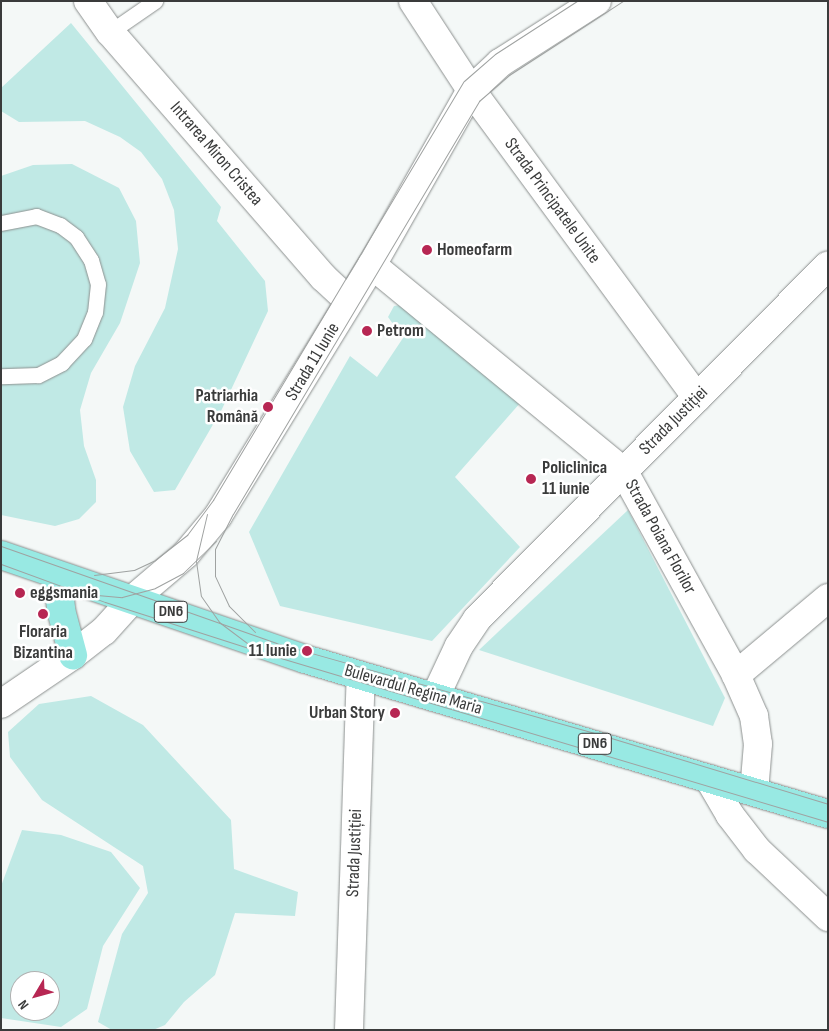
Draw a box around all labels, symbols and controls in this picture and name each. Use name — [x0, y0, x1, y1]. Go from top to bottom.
street label: Intrarea Miron Cristea — [165, 98, 267, 210]
street label: Strada Principatele Unite — [499, 134, 605, 268]
place label: Homeofarm — [437, 239, 512, 261]
marker: Homeofarm — [421, 244, 433, 256]
street label: Strada 11 Iunie — [281, 319, 345, 405]
place label: Petrom — [377, 320, 424, 342]
marker: Petrom — [361, 325, 373, 337]
street label: Strada Justiției — [635, 382, 713, 460]
place label: Patriarhia Română — [196, 386, 258, 428]
marker: Patriarhia Română — [262, 401, 274, 413]
place label: Policlinica 11 iunie — [542, 458, 607, 500]
marker: Policlinica 11 iunie — [524, 472, 538, 486]
street label: Strada Poiana Florilor — [620, 476, 700, 598]
place label: eggsmania — [30, 582, 98, 604]
marker: eggsmania — [14, 587, 26, 599]
road number: DN6 — [154, 598, 188, 626]
marker: Floraria Bizantina — [37, 608, 49, 620]
place label: Floraria Bizantina — [13, 622, 73, 664]
place label: 11 Iunie — [249, 640, 297, 662]
marker: 11 Iunie — [301, 645, 313, 657]
street label: Bulevardul Regina Maria — [342, 660, 484, 720]
place label: Urban Story — [309, 702, 385, 724]
marker: Urban Story — [389, 707, 401, 719]
road number: DN6 — [578, 731, 612, 758]
street label: Strada Justiției — [343, 809, 367, 897]
north arrow — [10, 971, 60, 1021]
text: N — [14, 997, 32, 1013]

